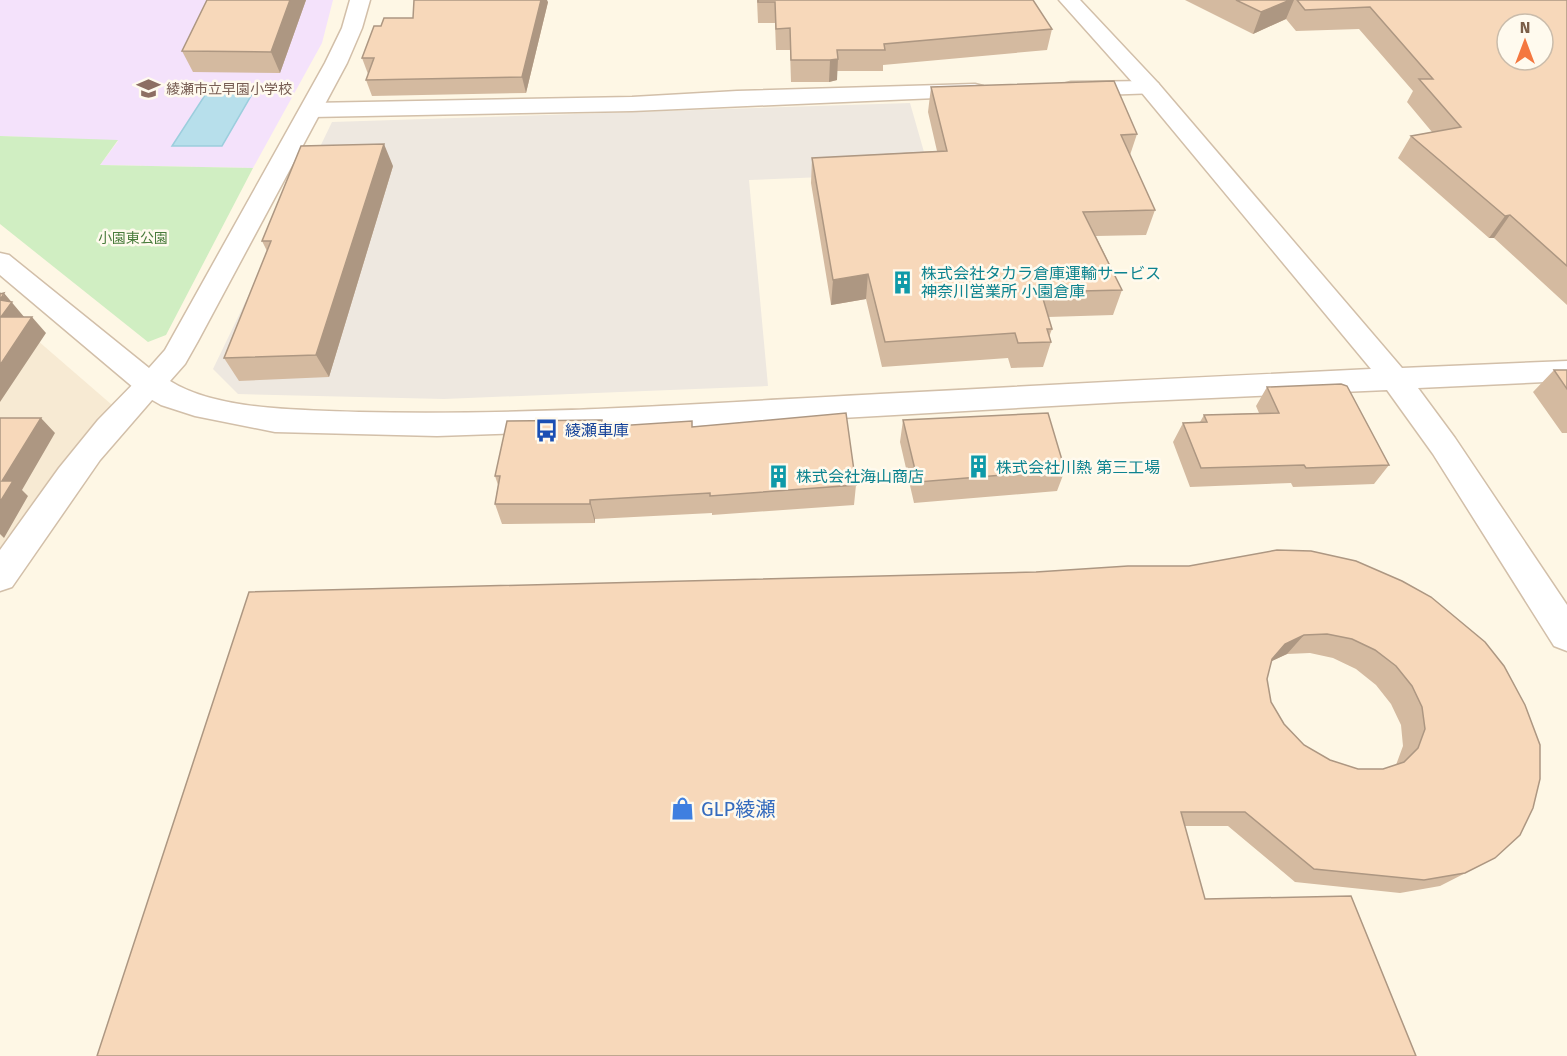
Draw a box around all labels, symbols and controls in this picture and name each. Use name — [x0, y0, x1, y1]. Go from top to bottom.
north arrow — [1495, 12, 1555, 72]
text: N — [1520, 18, 1530, 37]
school or university icon: 綾瀬市立早園小学校 — [135, 76, 161, 102]
place label: 綾瀬市立早園小学校 — [166, 81, 292, 98]
park label: 小園東公園 — [98, 230, 168, 247]
place label: 株式会社タカラ倉庫運輸サービス 神奈川営業所 小園倉庫 — [921, 264, 1161, 301]
building icon: 株式会社タカラ倉庫運輸サービス 神奈川営業所 小園倉庫 — [890, 269, 916, 295]
bus stop icon: 綾瀬車庫 — [534, 417, 560, 443]
place label: 綾瀬車庫 — [565, 421, 629, 440]
building icon: 株式会社川熱 第三工場 — [965, 454, 991, 480]
place label: 株式会社川熱 第三工場 — [996, 458, 1160, 477]
building icon: 株式会社海山商店 — [765, 463, 791, 489]
place label: 株式会社海山商店 — [796, 467, 924, 486]
shop icon: GLP綾瀬 — [670, 796, 696, 822]
place label: GLP綾瀬 — [701, 797, 775, 821]

